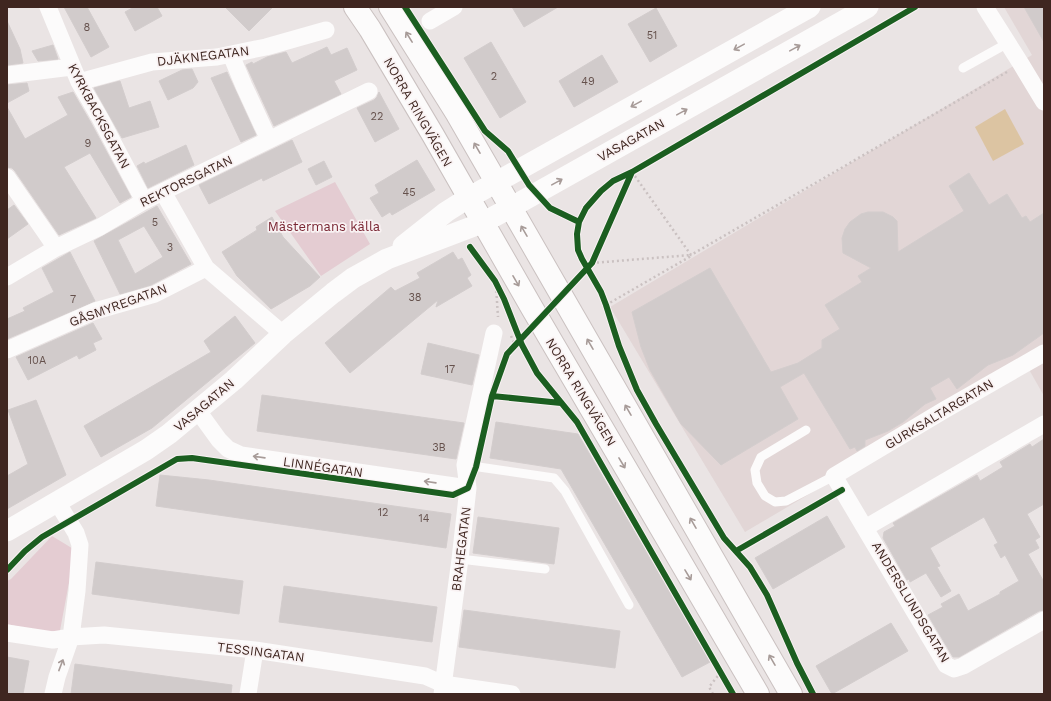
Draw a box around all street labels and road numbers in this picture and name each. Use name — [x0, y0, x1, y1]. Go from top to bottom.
street label: DJÄKNEGATAN — [156, 43, 250, 69]
street label: NORRA RINGVÄGEN — [381, 55, 455, 169]
street label: KYRKBACKSGATAN — [65, 61, 133, 171]
street label: VASAGATAN — [595, 115, 667, 165]
street label: REKTORSGATAN — [137, 152, 235, 210]
street label: GÅSMYREGATAN — [67, 280, 169, 330]
street label: NORRA RINGVÄGEN — [543, 335, 619, 449]
street label: VASAGATAN — [171, 375, 237, 435]
street label: GURKSALTARGATAN — [882, 376, 996, 452]
street label: LINNÉGATAN — [282, 453, 364, 480]
street label: BRAHEGATAN — [448, 506, 474, 592]
street label: ANDERSLUNDSGATAN — [869, 539, 953, 665]
street label: TESSINGATAN — [216, 639, 306, 665]

